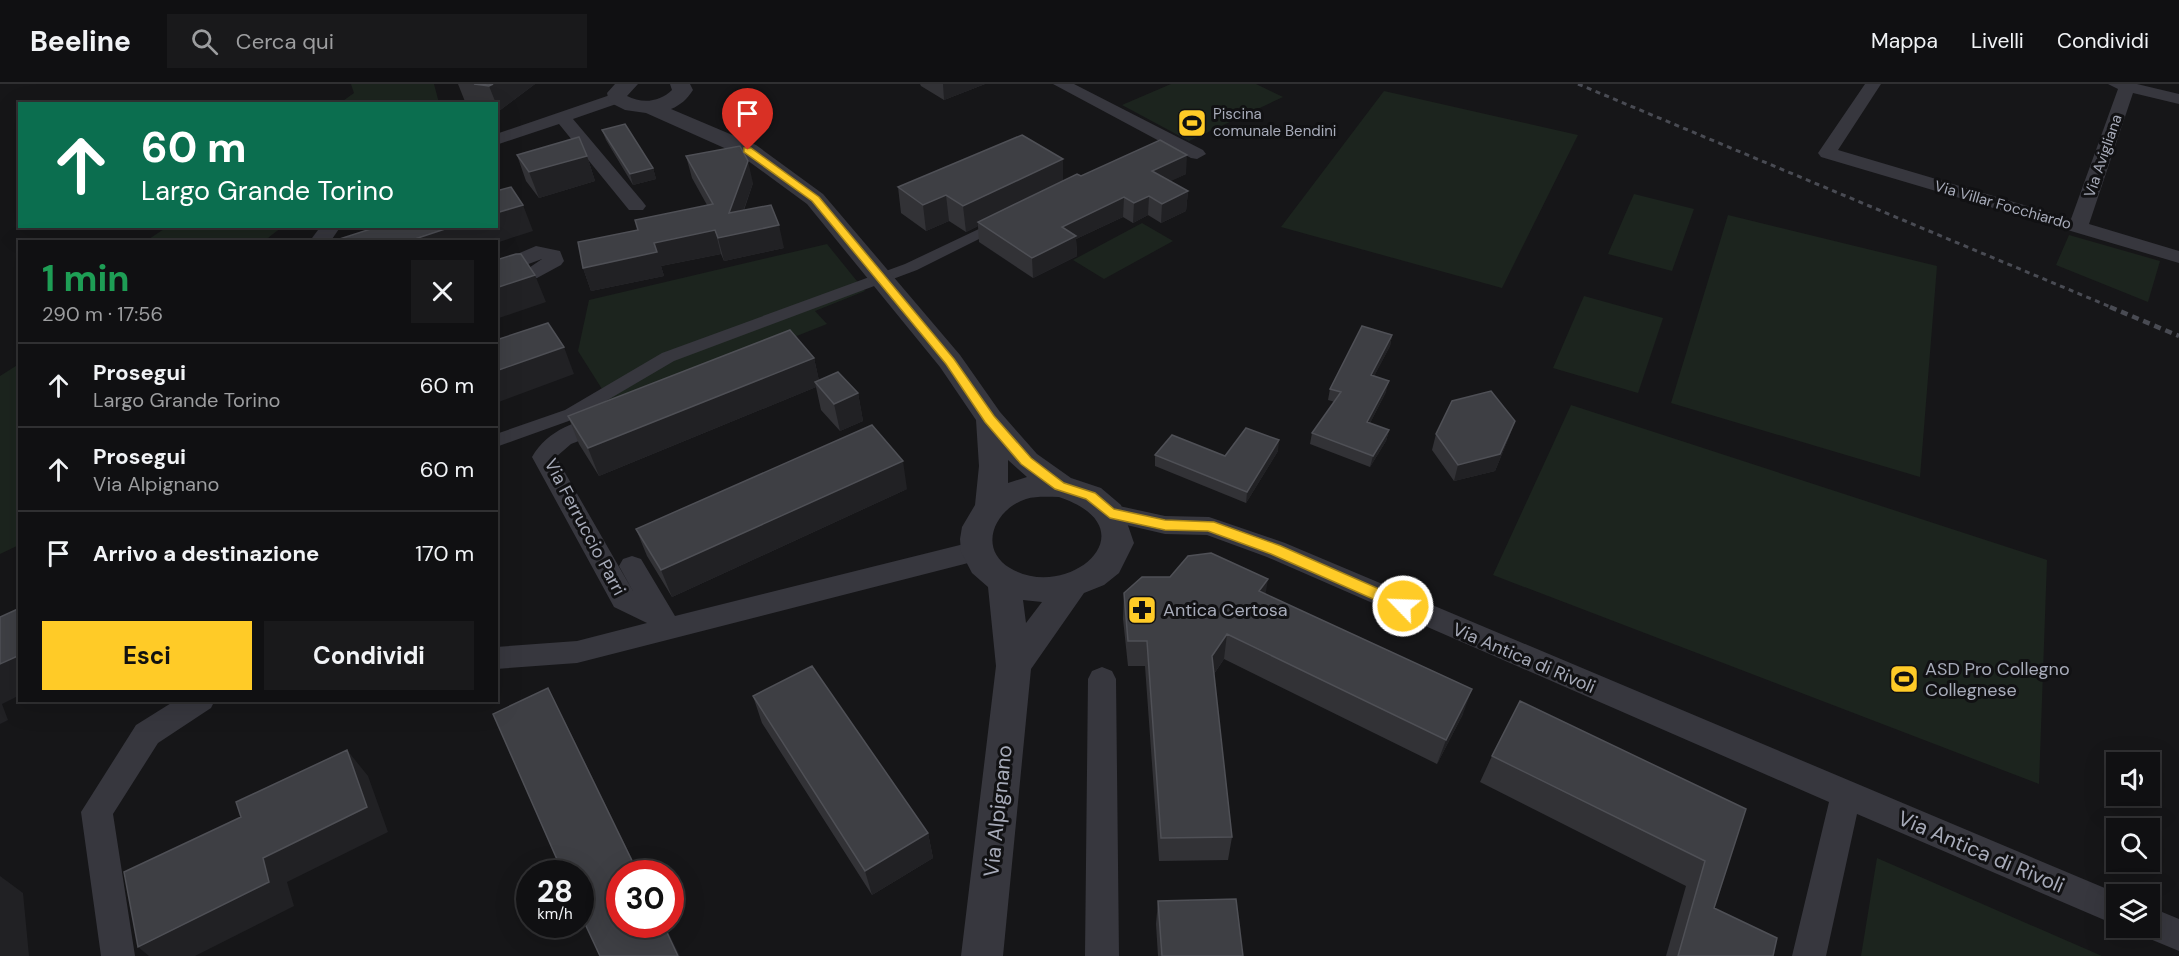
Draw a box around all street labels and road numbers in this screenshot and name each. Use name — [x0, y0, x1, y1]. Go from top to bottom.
street label: Via Avigliana — [2079, 112, 2127, 200]
street label: Via Villar Focchiardo — [1932, 176, 2074, 234]
street label: Via Ferruccio Parri — [539, 454, 631, 600]
street label: Via Antica di Rivoli — [1449, 617, 1599, 699]
street label: Via Alpignano — [977, 744, 1019, 878]
street label: Via Antica di Rivoli — [1893, 804, 2069, 900]

